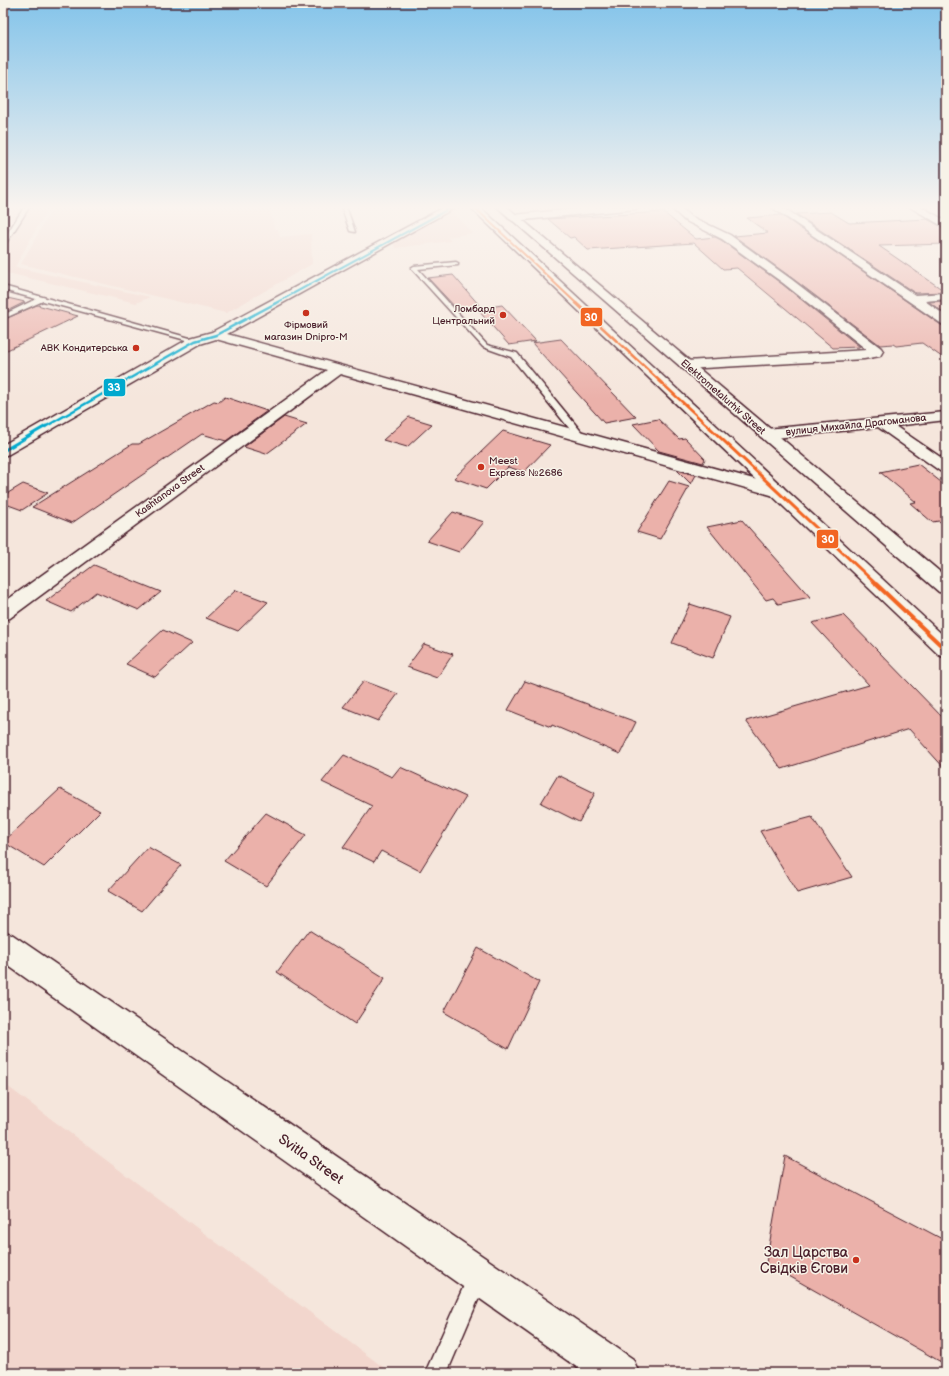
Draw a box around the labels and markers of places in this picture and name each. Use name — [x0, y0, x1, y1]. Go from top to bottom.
place label: Ломбард Центральний — [432, 303, 495, 327]
marker: Фірмовий магазин Dnipro-M — [301, 308, 311, 318]
marker: Ломбард Центральний — [498, 310, 508, 320]
place label: Фірмовий магазин Dnipro-M — [264, 319, 348, 343]
place label: АВК Кондитерська — [40, 342, 128, 354]
marker: АВК Кондитерська — [131, 343, 141, 353]
place label: Meest Express №2686 — [489, 455, 563, 479]
marker: Meest Express №2686 — [476, 462, 486, 472]
place label: Зал Царства Свідків Єгови — [760, 1244, 849, 1277]
marker: Зал Царства Свідків Єгови — [851, 1255, 861, 1265]

